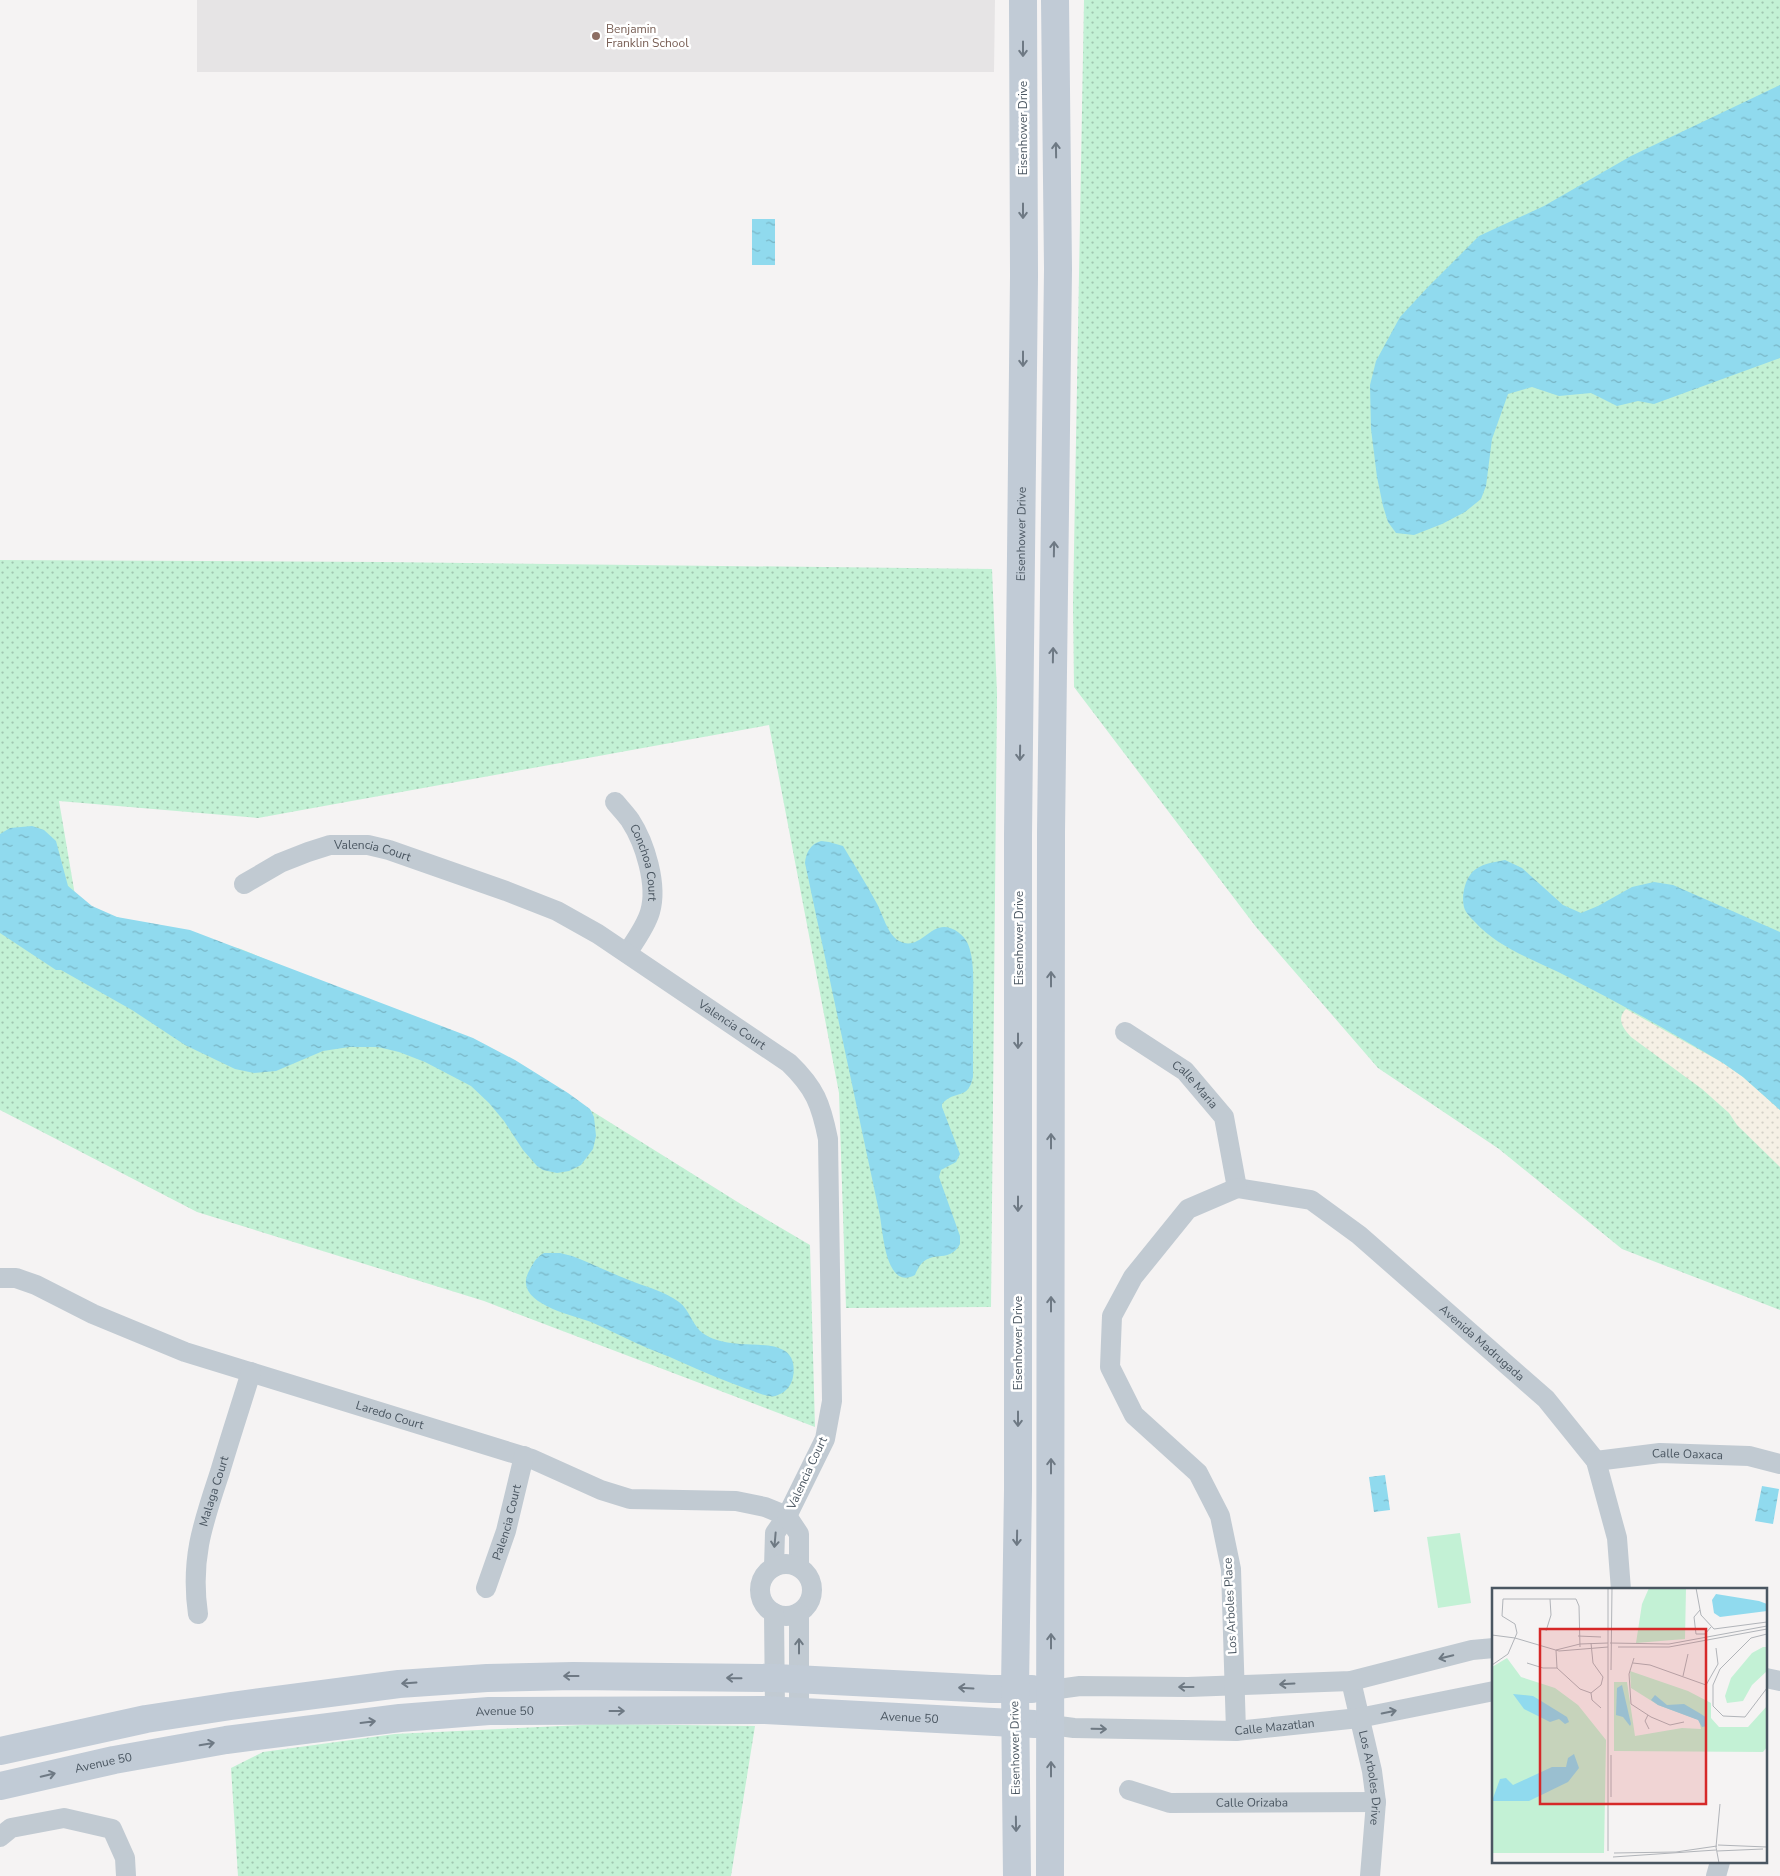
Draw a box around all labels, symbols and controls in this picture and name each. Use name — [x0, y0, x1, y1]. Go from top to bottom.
place label: Benjamin Franklin School — [606, 21, 689, 51]
marker: Benjamin Franklin School — [590, 30, 602, 42]
one-way arrow — [1018, 40, 1028, 56]
street label: Eisenhower Drive — [1015, 81, 1031, 175]
one-way arrow — [1051, 143, 1061, 159]
one-way arrow — [1018, 202, 1028, 219]
one-way arrow — [1018, 351, 1028, 367]
street label: Eisenhower Drive — [1013, 487, 1030, 581]
one-way arrow — [1050, 541, 1059, 557]
one-way arrow — [1048, 647, 1058, 664]
one-way arrow — [1015, 745, 1024, 761]
street label: Conchoa Court — [626, 821, 660, 903]
street label: Valencia Court — [333, 837, 414, 865]
street label: Eisenhower Drive — [1011, 891, 1027, 985]
one-way arrow — [1046, 971, 1056, 987]
street label: Valencia Court — [694, 995, 770, 1054]
one-way arrow — [1013, 1032, 1023, 1049]
street label: Calle Maria — [1169, 1057, 1221, 1112]
one-way arrow — [1046, 1133, 1056, 1150]
one-way arrow — [1013, 1195, 1023, 1211]
street label: Eisenhower Drive — [1010, 1296, 1026, 1390]
one-way arrow — [1046, 1296, 1056, 1312]
street label: Avenida Madrugada — [1436, 1301, 1528, 1385]
street label: Laredo Court — [354, 1397, 426, 1433]
one-way arrow — [1013, 1410, 1023, 1426]
street label: Valencia Court — [783, 1433, 831, 1513]
street label: Calle Oaxaca — [1651, 1445, 1723, 1463]
street label: Malaga Court — [195, 1453, 233, 1528]
one-way arrow — [1046, 1458, 1056, 1474]
street label: Palencia Court — [488, 1482, 525, 1562]
one-way arrow — [1012, 1530, 1022, 1546]
one-way arrow — [770, 1531, 780, 1547]
street label: Los Arboles Place — [1219, 1557, 1241, 1655]
inset map — [1492, 1588, 1768, 1864]
one-way arrow — [1046, 1634, 1056, 1650]
one-way arrow — [794, 1638, 804, 1654]
one-way arrow — [1438, 1653, 1454, 1662]
one-way arrow — [563, 1671, 580, 1681]
one-way arrow — [726, 1673, 742, 1683]
one-way arrow — [401, 1679, 417, 1688]
one-way arrow — [1279, 1679, 1295, 1688]
one-way arrow — [1178, 1682, 1194, 1692]
one-way arrow — [958, 1683, 974, 1692]
street label: Eisenhower Drive — [1006, 1701, 1024, 1795]
street label: Avenue 50 — [475, 1703, 534, 1720]
one-way arrow — [609, 1706, 625, 1716]
one-way arrow — [1380, 1707, 1396, 1716]
street label: Avenue 50 — [880, 1708, 939, 1727]
street label: Calle Mazatlan — [1234, 1715, 1315, 1739]
one-way arrow — [360, 1717, 376, 1727]
one-way arrow — [1091, 1724, 1107, 1734]
street label: Los Arboles Drive — [1355, 1729, 1384, 1826]
one-way arrow — [199, 1738, 215, 1748]
street label: Avenue 50 — [73, 1749, 133, 1777]
one-way arrow — [1046, 1761, 1056, 1778]
one-way arrow — [39, 1770, 55, 1779]
street label: Calle Orizaba — [1216, 1794, 1288, 1811]
one-way arrow — [1011, 1816, 1021, 1832]

